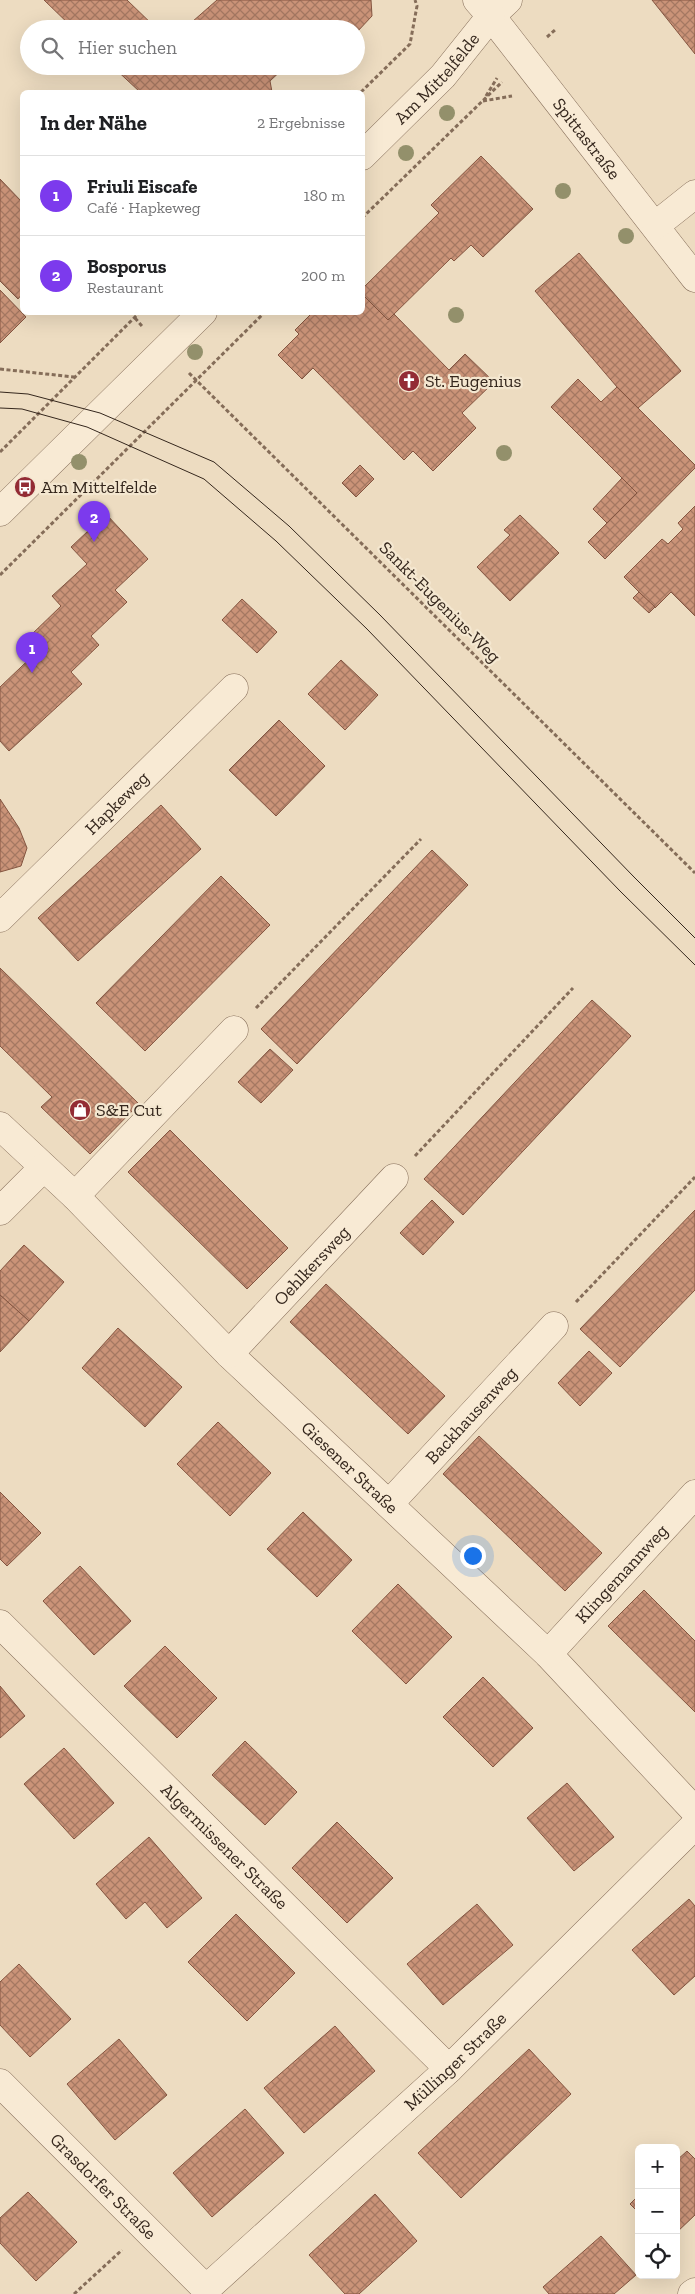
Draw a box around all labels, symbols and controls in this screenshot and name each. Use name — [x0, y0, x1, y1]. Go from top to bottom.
search box — [20, 20, 365, 75]
street label: Am Mittelfelde — [390, 28, 484, 129]
icon: search — [38, 34, 66, 62]
text: Hier suchen — [78, 36, 177, 59]
street label: Spittastraße — [548, 94, 625, 184]
text: In der Nähe — [40, 110, 147, 135]
text: 2 Ergebnisse — [257, 113, 345, 132]
text: Friuli Eiscafe — [87, 175, 197, 198]
text: 1 — [53, 186, 59, 205]
text: 180 m — [304, 186, 345, 205]
text: Café · Hapkeweg — [87, 198, 201, 217]
text: Bosporus — [87, 255, 166, 278]
text: 2 — [52, 266, 60, 285]
text: 200 m — [301, 266, 345, 285]
text: Restaurant — [87, 278, 163, 297]
church icon: St. Eugenius — [397, 369, 421, 393]
place label: St. Eugenius — [425, 370, 522, 392]
bus stop icon: Am Mittelfelde — [13, 475, 37, 499]
place label: Am Mittelfelde — [41, 476, 157, 498]
pin: 2 — [78, 501, 110, 542]
street label: Sankt-Eugenius-Weg — [375, 537, 505, 667]
pin: 1 — [16, 632, 48, 673]
street label: Hapkeweg — [80, 767, 154, 839]
shop icon: S&E Cut — [68, 1098, 92, 1122]
place label: S&E Cut — [96, 1099, 162, 1121]
street label: Oehlkersweg — [269, 1221, 355, 1310]
street label: Backhausenweg — [421, 1362, 522, 1468]
street label: Giesener Straße — [297, 1417, 403, 1518]
street label: Klingemannweg — [571, 1520, 673, 1628]
your location — [460, 1543, 486, 1569]
street label: Algermissener Straße — [156, 1779, 293, 1914]
street label: Müllinger Straße — [400, 2007, 511, 2115]
street label: Grasdorfer Straße — [45, 2128, 161, 2244]
map controls — [635, 2144, 680, 2279]
button: + — [635, 2144, 680, 2189]
button: − — [635, 2189, 680, 2234]
button: locate — [635, 2234, 680, 2279]

